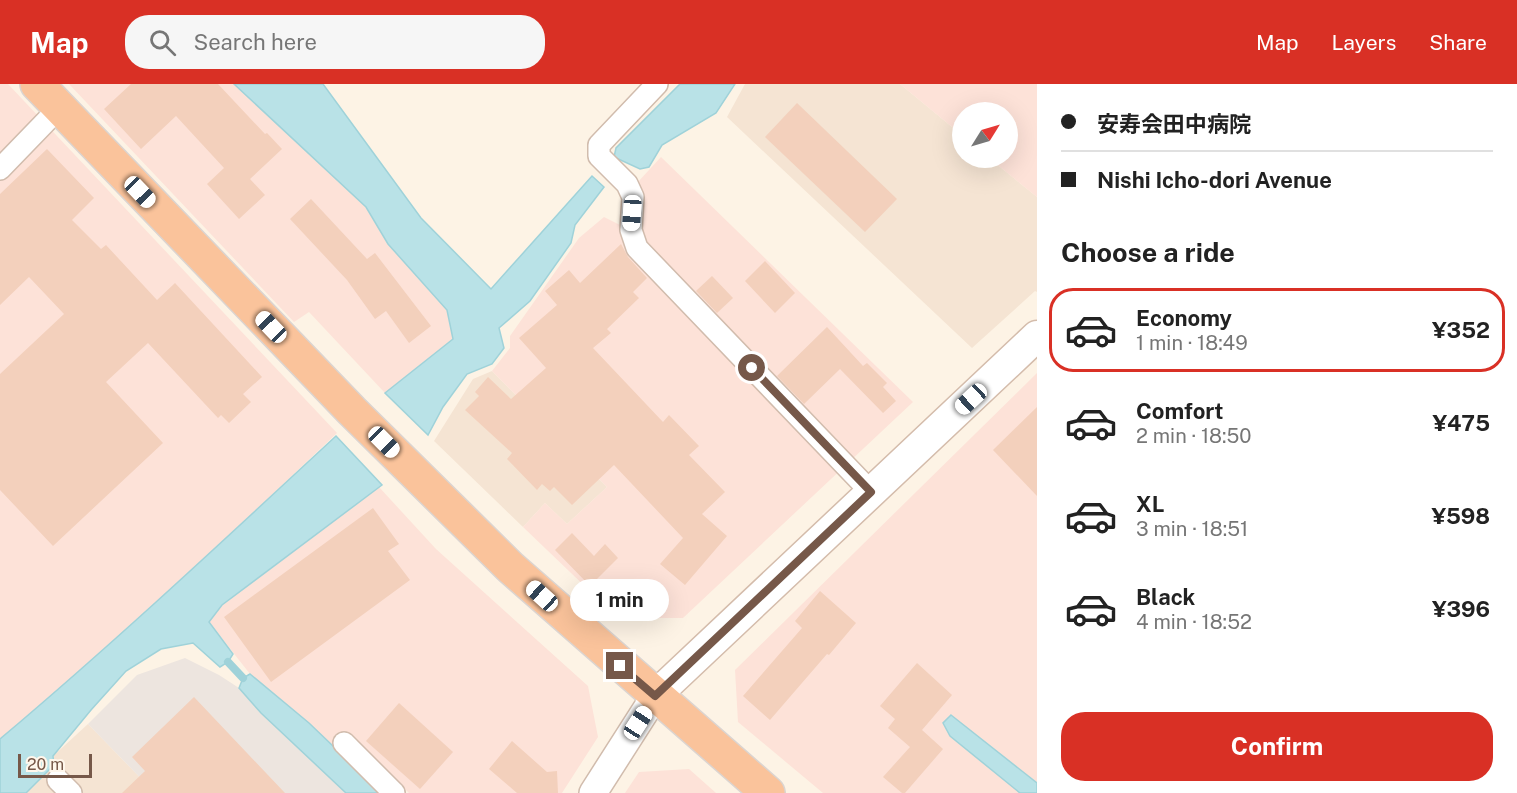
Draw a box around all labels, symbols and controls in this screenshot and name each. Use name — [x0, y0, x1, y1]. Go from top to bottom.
search box — [125, 15, 545, 69]
text: Map — [30, 26, 89, 59]
icon: search — [146, 26, 179, 59]
text: Search here — [194, 29, 317, 55]
text: Map — [1256, 30, 1299, 55]
text: Layers — [1332, 30, 1396, 55]
text: Share — [1429, 30, 1487, 55]
north arrow — [952, 102, 1018, 168]
map controls — [952, 102, 1018, 168]
text: 安寿会田中病院 — [1097, 111, 1251, 137]
text: Nishi Icho-dori Avenue — [1097, 167, 1332, 193]
car — [121, 173, 159, 211]
car — [622, 194, 642, 232]
text: Choose a ride — [1061, 236, 1235, 268]
icon: car — [1064, 303, 1118, 357]
text: Economy — [1136, 305, 1232, 331]
car — [252, 308, 290, 346]
text: ¥352 — [1432, 317, 1490, 343]
text: 1 min · 18:49 — [1136, 331, 1248, 355]
route start — [738, 354, 765, 381]
car — [952, 380, 990, 418]
icon: car — [1064, 396, 1118, 450]
text: Comfort — [1136, 398, 1223, 424]
text: ¥475 — [1432, 410, 1490, 436]
car — [365, 423, 403, 461]
text: 2 min · 18:50 — [1136, 424, 1252, 448]
icon: car — [1064, 489, 1118, 543]
text: XL — [1136, 491, 1164, 517]
text: ¥598 — [1431, 503, 1490, 529]
text: 3 min · 18:51 — [1136, 517, 1248, 541]
car — [523, 577, 561, 615]
callout: 1 min — [570, 579, 670, 621]
icon: car — [1064, 582, 1118, 636]
text: Black — [1136, 584, 1195, 610]
text: 1 min — [595, 588, 644, 612]
text: ¥396 — [1432, 596, 1490, 622]
text: 4 min · 18:52 — [1136, 610, 1252, 634]
route end — [606, 652, 633, 679]
car — [621, 703, 655, 743]
button: Confirm — [1061, 712, 1493, 781]
scale bar — [18, 751, 92, 778]
text: 20 m — [27, 755, 64, 774]

